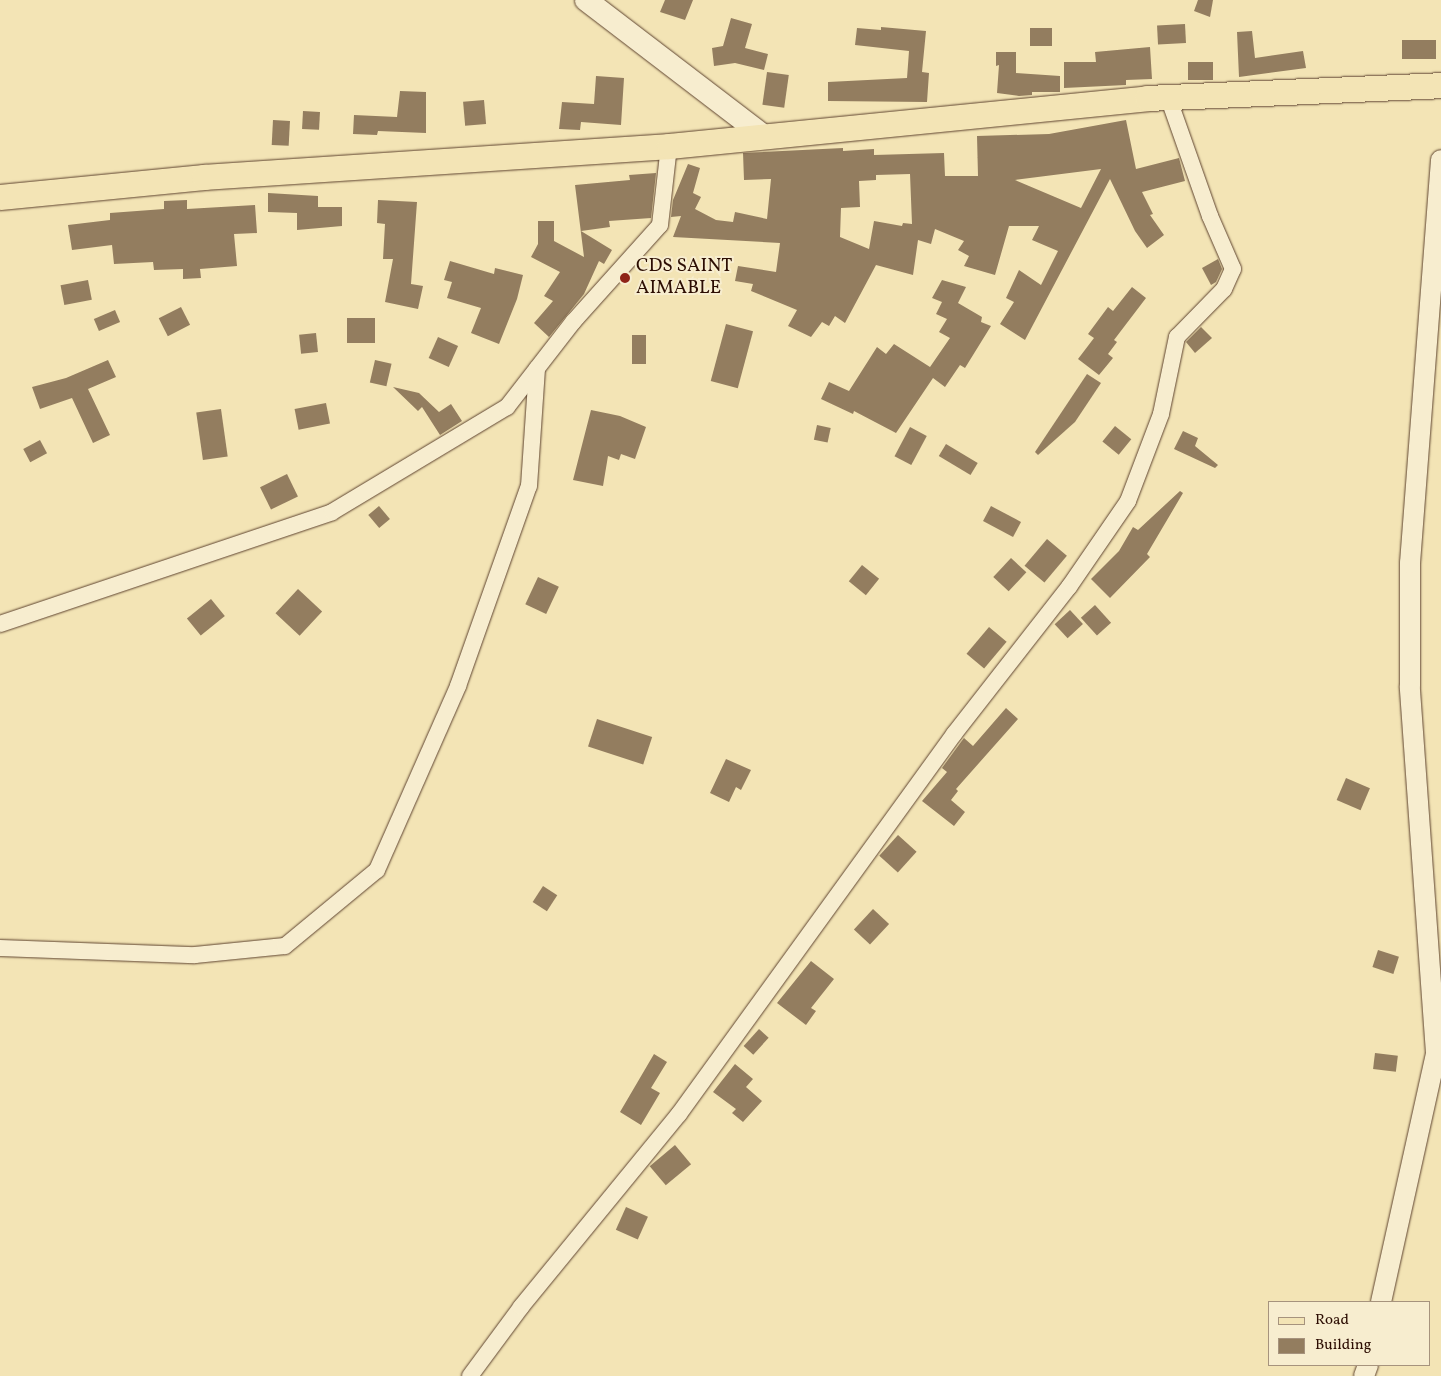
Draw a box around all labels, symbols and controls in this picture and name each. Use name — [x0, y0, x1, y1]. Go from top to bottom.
place label: CDS SAINT AIMABLE — [636, 256, 732, 300]
marker: CDS SAINT AIMABLE — [618, 271, 632, 285]
legend — [1268, 1301, 1431, 1366]
text: Road — [1315, 1310, 1349, 1331]
text: Building — [1315, 1335, 1371, 1356]

